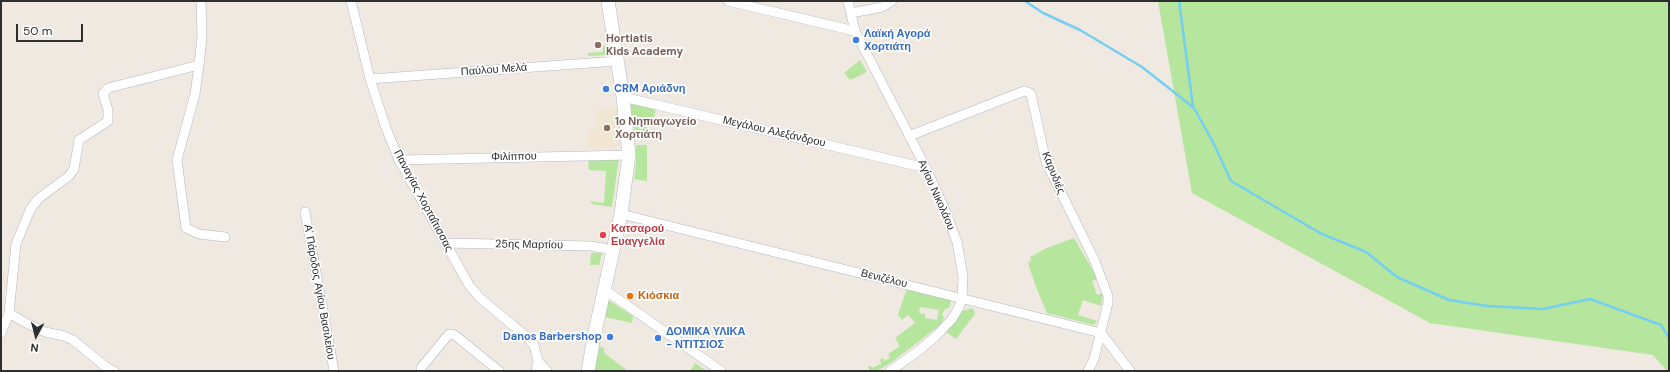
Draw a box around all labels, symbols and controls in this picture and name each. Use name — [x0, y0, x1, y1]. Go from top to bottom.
scale bar — [18, 16, 85, 42]
text: 50 m — [23, 23, 52, 39]
place label: Λαϊκή Αγορά Χορτιάτη — [864, 27, 931, 53]
place label: Hortiatis Kids Academy — [606, 32, 683, 58]
marker: Λαϊκή Αγορά Χορτιάτη — [851, 35, 861, 45]
marker: Hortiatis Kids Academy — [593, 40, 603, 50]
street label: Παύλου Μελά — [460, 61, 528, 79]
place label: CRM Αριάδνη — [614, 82, 685, 96]
marker: CRM Αριάδνη — [601, 84, 611, 94]
street label: Μεγάλου Αλεξάνδρου — [721, 114, 827, 150]
place label: 1ο Νηπιαγωγείο Χορτιάτη — [615, 115, 696, 141]
marker: 1ο Νηπιαγωγείο Χορτιάτη — [602, 123, 612, 133]
street label: Παναγίας Χορταΐτισσας — [391, 148, 455, 254]
street label: Φιλίππου — [491, 150, 537, 164]
street label: Καρυδιές — [1039, 150, 1067, 196]
street label: Αγίου Νικολάου — [915, 158, 957, 232]
place label: Κατσαρού Ευαγγελία — [611, 222, 665, 248]
street label: Α' Πάροδος Αγίου Βασιλείου — [301, 223, 337, 361]
marker: Κατσαρού Ευαγγελία — [598, 230, 608, 240]
street label: 25ης Μαρτίου — [495, 238, 563, 252]
street label: Βενιζέλου — [859, 267, 909, 291]
place label: Κιόσκια — [638, 289, 679, 303]
marker: Κιόσκια — [625, 291, 635, 301]
north arrow — [16, 316, 56, 356]
place label: ΔΟΜΙΚΑ ΥΛΙΚΑ - ΝΤΙΤΣΙΟΣ — [666, 325, 745, 351]
place label: Danos Barbershop — [503, 330, 602, 344]
marker: Danos Barbershop — [605, 332, 615, 342]
marker: ΔΟΜΙΚΑ ΥΛΙΚΑ - ΝΤΙΤΣΙΟΣ — [653, 333, 663, 343]
text: N — [30, 340, 39, 355]

